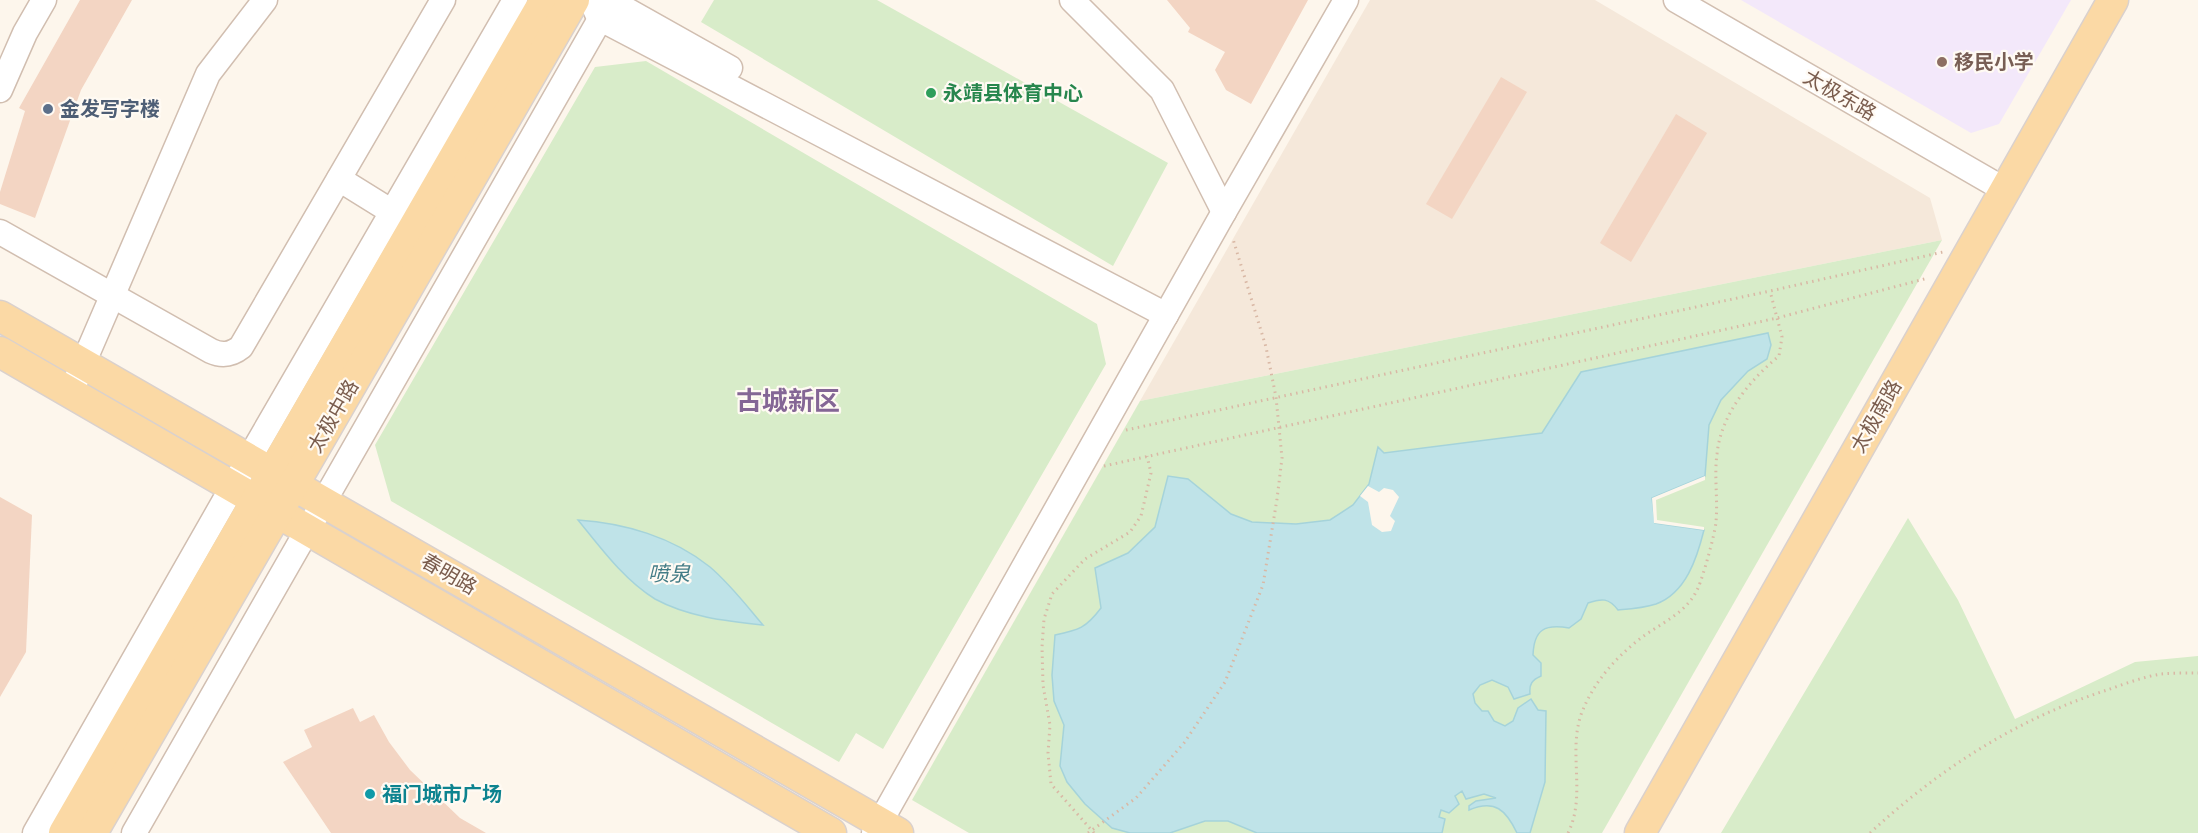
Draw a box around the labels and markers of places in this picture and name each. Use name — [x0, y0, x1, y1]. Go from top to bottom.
place label: 移民小学 — [1954, 50, 2034, 74]
marker: 移民小学 — [1935, 55, 1949, 69]
place label: 永靖县体育中心 — [943, 81, 1083, 105]
marker: 永靖县体育中心 — [924, 86, 938, 100]
place label: 金发写字楼 — [60, 97, 160, 121]
marker: 金发写字楼 — [41, 102, 55, 116]
place label: 福门城市广场 — [382, 782, 502, 806]
marker: 福门城市广场 — [363, 787, 377, 801]

